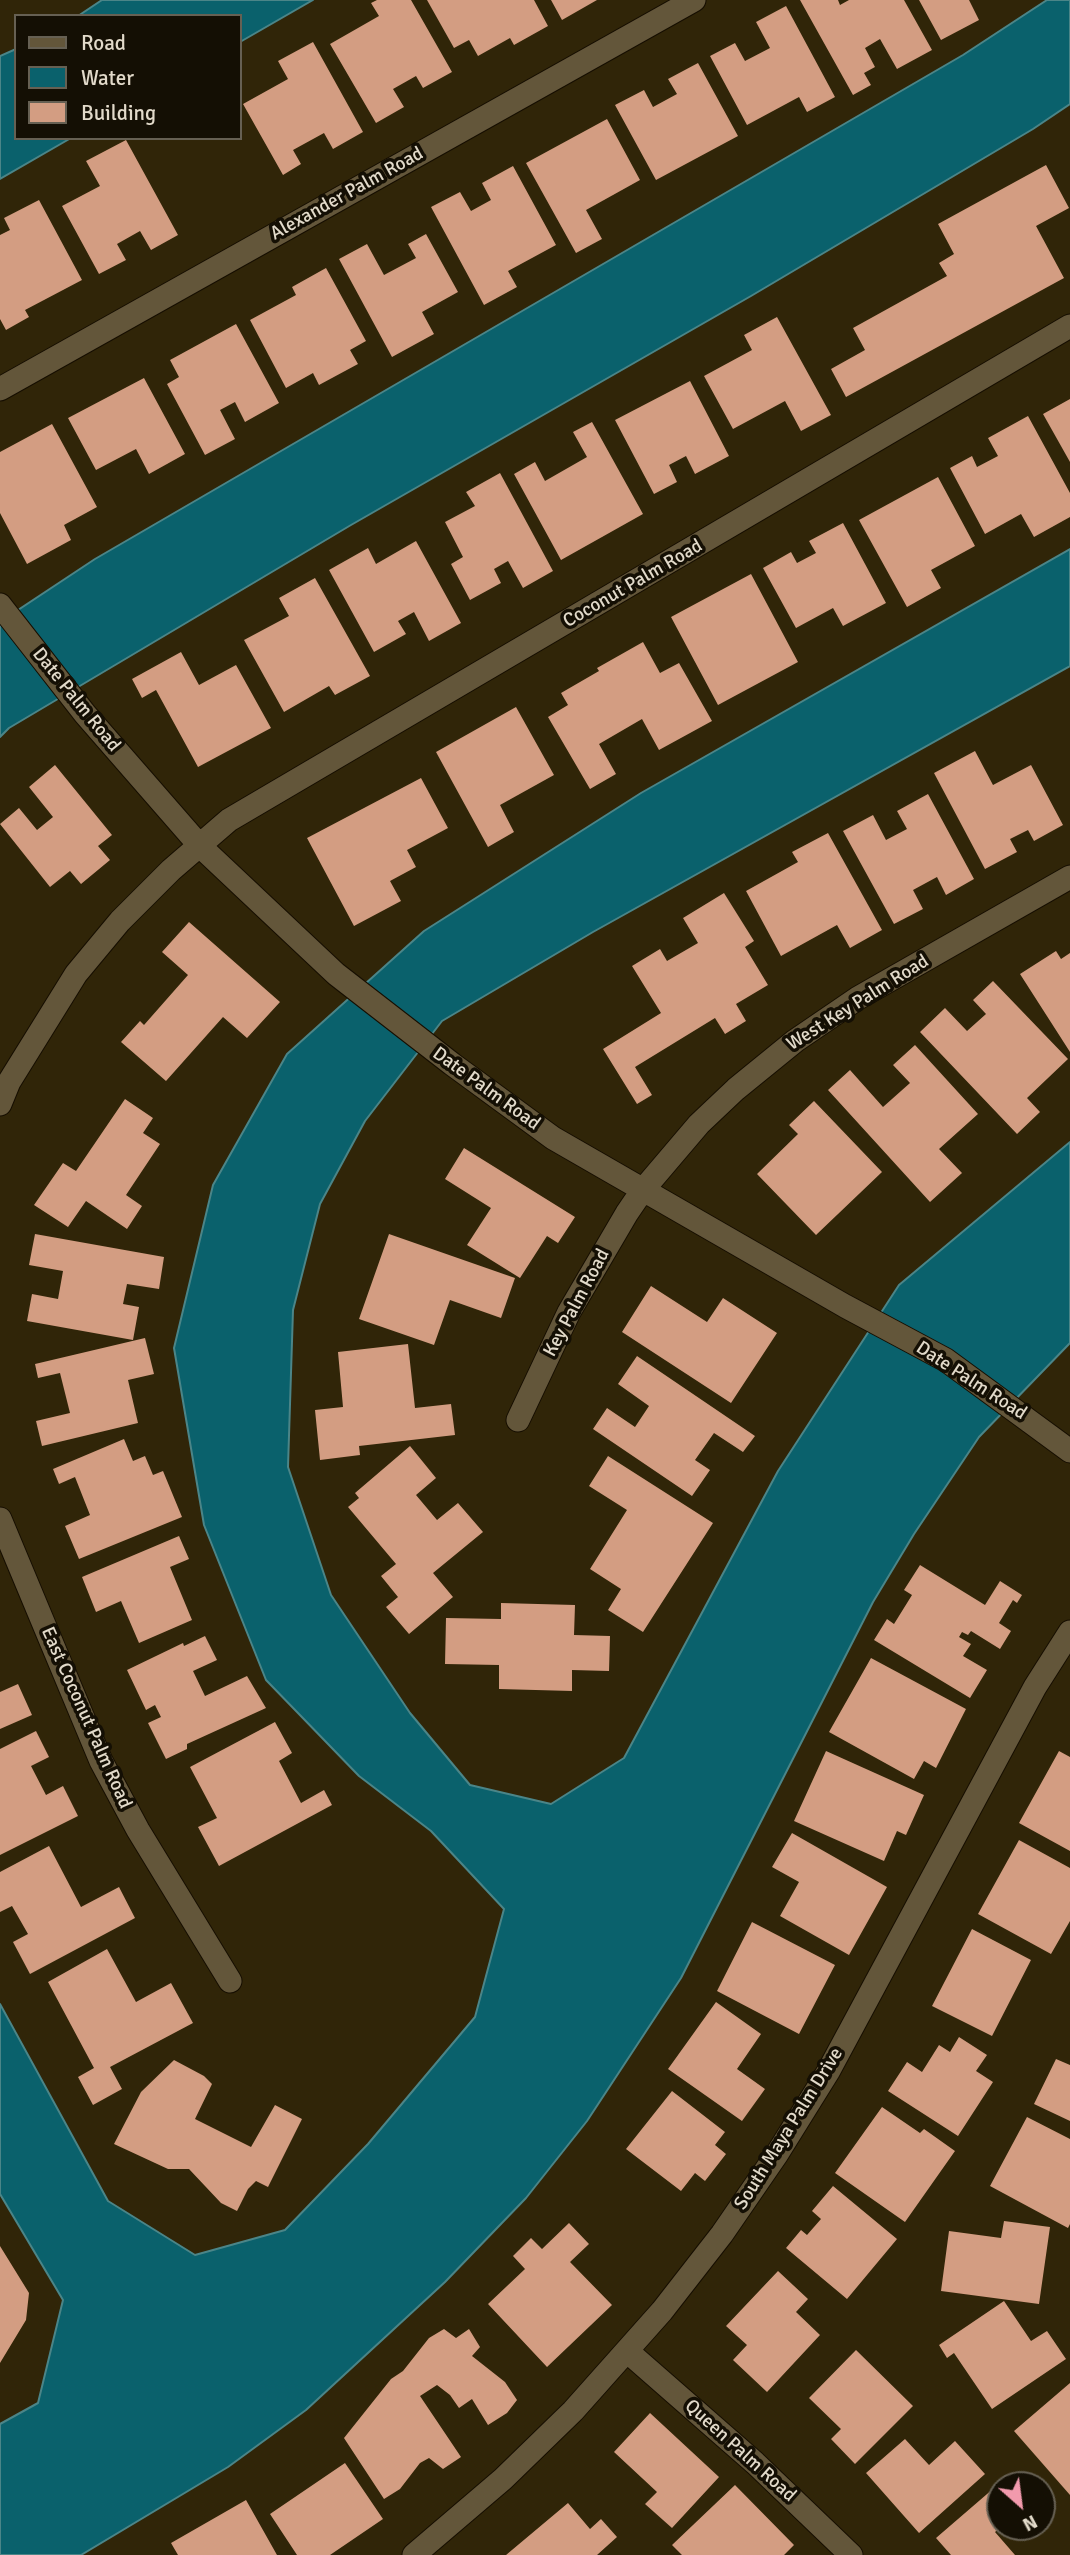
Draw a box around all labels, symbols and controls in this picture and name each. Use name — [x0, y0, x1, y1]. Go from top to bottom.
legend — [14, 14, 242, 140]
text: Road — [81, 30, 126, 56]
text: Water — [81, 65, 134, 91]
text: Building — [81, 100, 156, 126]
street label: Alexander Palm Road — [267, 143, 427, 245]
street label: Coconut Palm Road — [559, 535, 707, 633]
street label: Date Palm Road — [27, 643, 125, 757]
street label: West Key Palm Road — [783, 950, 933, 1056]
street label: Date Palm Road — [428, 1042, 544, 1136]
street label: Key Palm Road — [539, 1245, 615, 1361]
street label: Date Palm Road — [911, 1337, 1031, 1425]
street label: East Coconut Palm Road — [36, 1624, 136, 1812]
street label: South Maya Palm Drive — [730, 2044, 848, 2214]
street label: Queen Palm Road — [680, 2395, 800, 2507]
north arrow — [986, 2471, 1056, 2541]
text: N — [1018, 2509, 1041, 2536]

